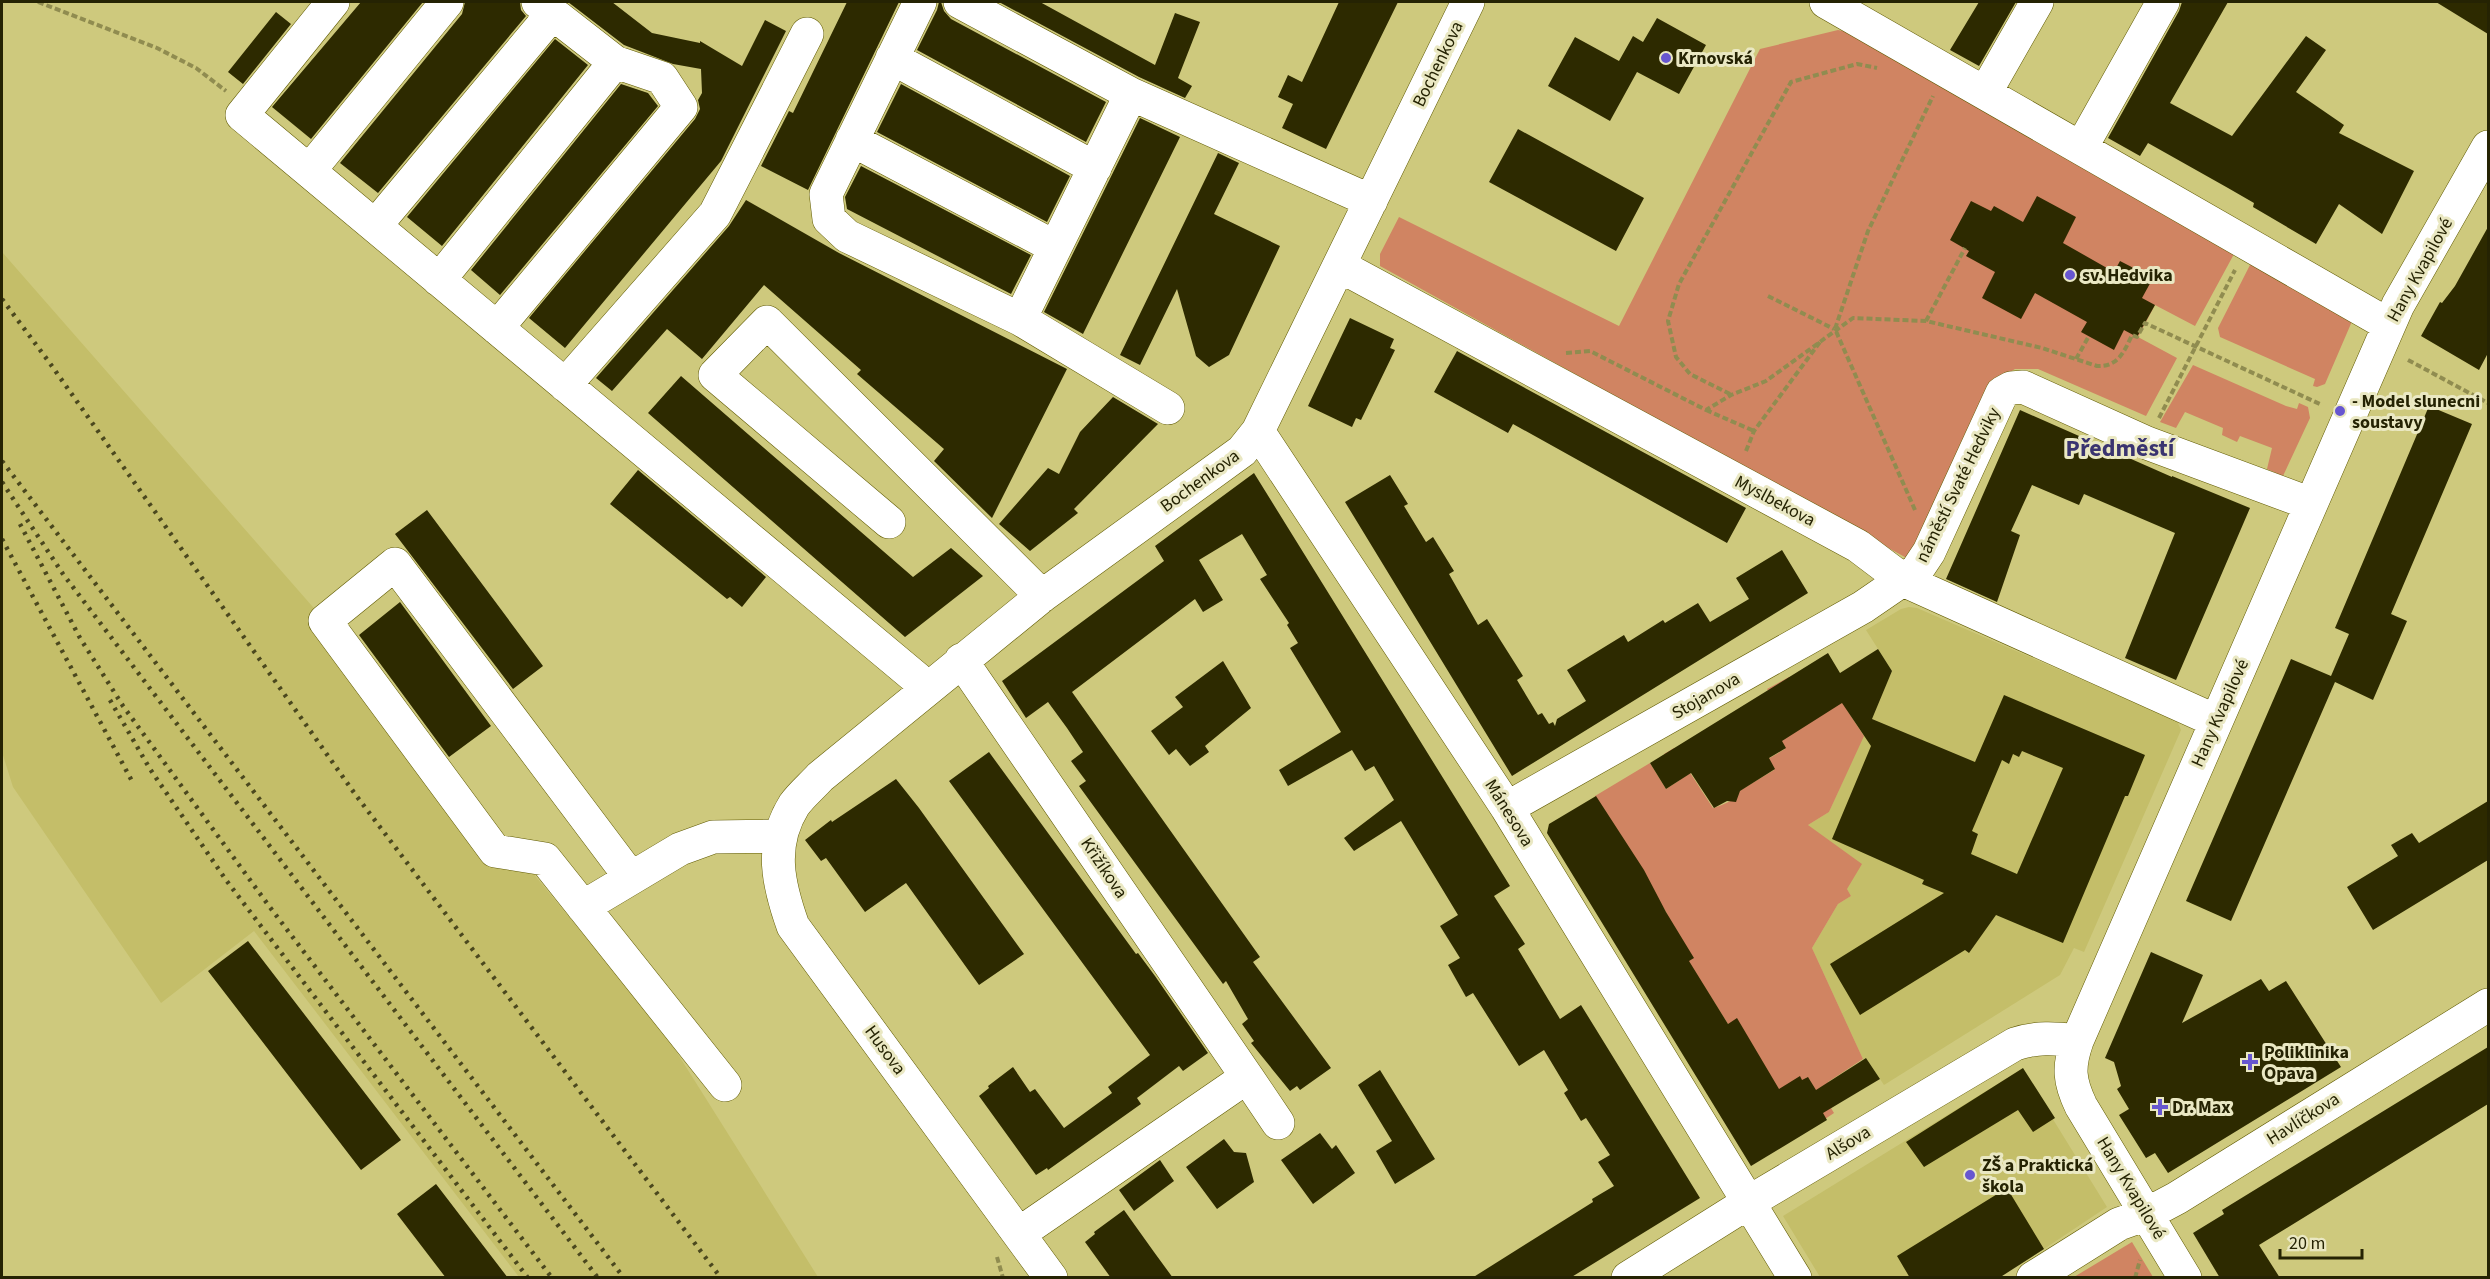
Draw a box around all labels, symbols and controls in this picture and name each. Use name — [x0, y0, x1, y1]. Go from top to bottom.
street label: Bochenkova — [1406, 17, 1470, 111]
place label: Krnovská — [1678, 46, 1753, 71]
marker: Krnovská — [1659, 51, 1673, 65]
street label: Hany Kvapilové — [2381, 213, 2459, 327]
place label: sv. Hedvika — [2082, 263, 2173, 288]
marker: sv. Hedvika — [2063, 268, 2077, 282]
place label: - Model slunecni soustavy — [2352, 389, 2480, 435]
street label: náměstí Svaté Hedviky — [1910, 403, 2007, 567]
marker: - Model slunecni soustavy — [2333, 404, 2347, 418]
district label: Předměstí — [2066, 431, 2176, 466]
street label: Bochenkova — [1155, 444, 1245, 518]
street label: Myslbekova — [1730, 469, 1820, 533]
street label: Hany Kvapilové — [2185, 655, 2255, 771]
street label: Stojanova — [1667, 666, 1745, 726]
street label: Mánesova — [1478, 774, 1540, 852]
street label: Křižíkova — [1074, 833, 1134, 903]
street label: Husova — [858, 1020, 912, 1080]
place label: Poliklinika Opava — [2264, 1040, 2349, 1086]
marker: Poliklinika Opava — [2241, 1053, 2259, 1071]
street label: Havlíčkova — [2262, 1087, 2344, 1151]
place label: Dr. Max — [2172, 1095, 2230, 1120]
marker: Dr. Max — [2153, 1100, 2167, 1114]
street label: Alšova — [1821, 1120, 1875, 1166]
street label: Hany Kvapilové — [2090, 1132, 2172, 1244]
place label: ZŠ a Praktická škola — [1982, 1153, 2093, 1199]
marker: ZŠ a Praktická škola — [1963, 1168, 1977, 1182]
scale bar — [2280, 1222, 2362, 1260]
text: 20 m — [2289, 1231, 2325, 1256]

